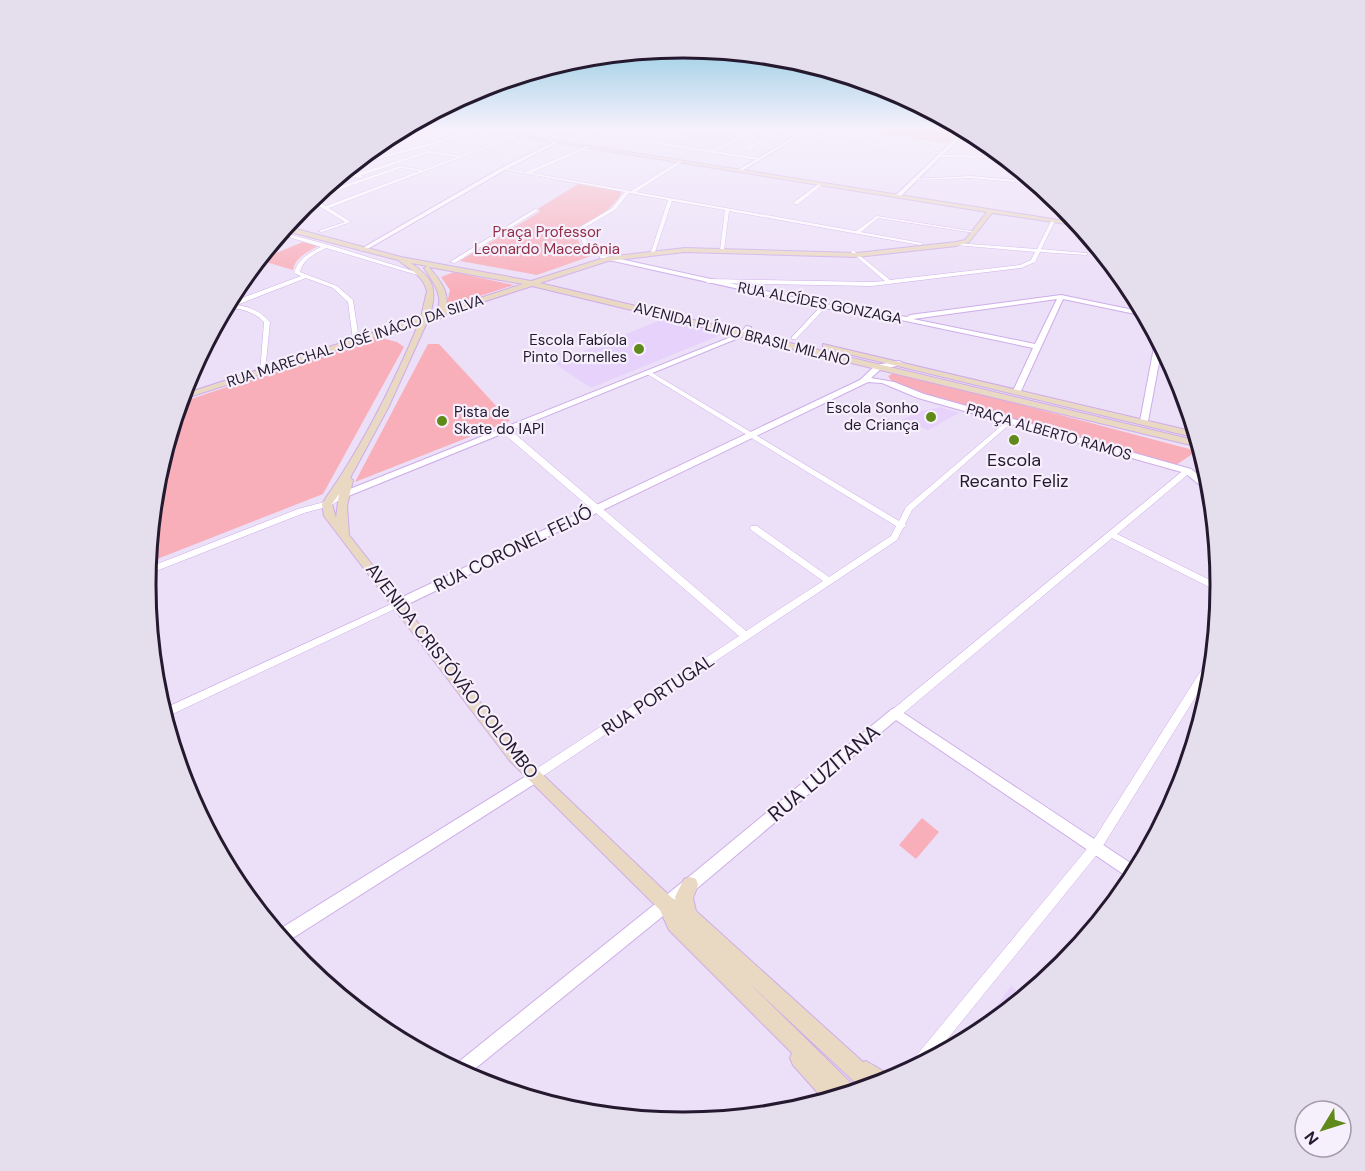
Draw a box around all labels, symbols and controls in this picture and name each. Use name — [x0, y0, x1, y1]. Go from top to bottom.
park label: Praça Professor Leonardo Macedônia — [474, 222, 620, 259]
street label: RUA ALCÍDES GONZAGA — [736, 277, 904, 329]
street label: RUA MARECHAL JOSÉ INÁCIO DA SILVA — [224, 290, 486, 392]
street label: AVENIDA PLÍNIO BRASIL MILANO — [632, 297, 852, 371]
place label: Escola Fabíola Pinto Dornelles — [523, 330, 627, 367]
marker: Escola Fabíola Pinto Dornelles — [632, 342, 646, 356]
place label: Escola Sonho de Criança — [826, 398, 919, 435]
street label: PRAÇA ALBERTO RAMOS — [964, 399, 1134, 465]
place label: Pista de Skate do IAPI — [454, 402, 544, 439]
marker: Escola Sonho de Criança — [924, 410, 938, 424]
marker: Pista de Skate do IAPI — [435, 414, 449, 428]
marker: Escola Recanto Feliz — [1007, 433, 1021, 447]
place label: Escola Recanto Feliz — [959, 448, 1069, 493]
street label: RUA CORONEL FEIJÓ — [430, 500, 597, 598]
street label: AVENIDA CRISTÓVÃO COLOMBO — [360, 558, 544, 784]
street label: RUA PORTUGAL — [597, 649, 719, 741]
street label: RUA LUZITANA — [762, 718, 886, 828]
north arrow — [1293, 1099, 1353, 1159]
text: N — [1300, 1127, 1323, 1149]

